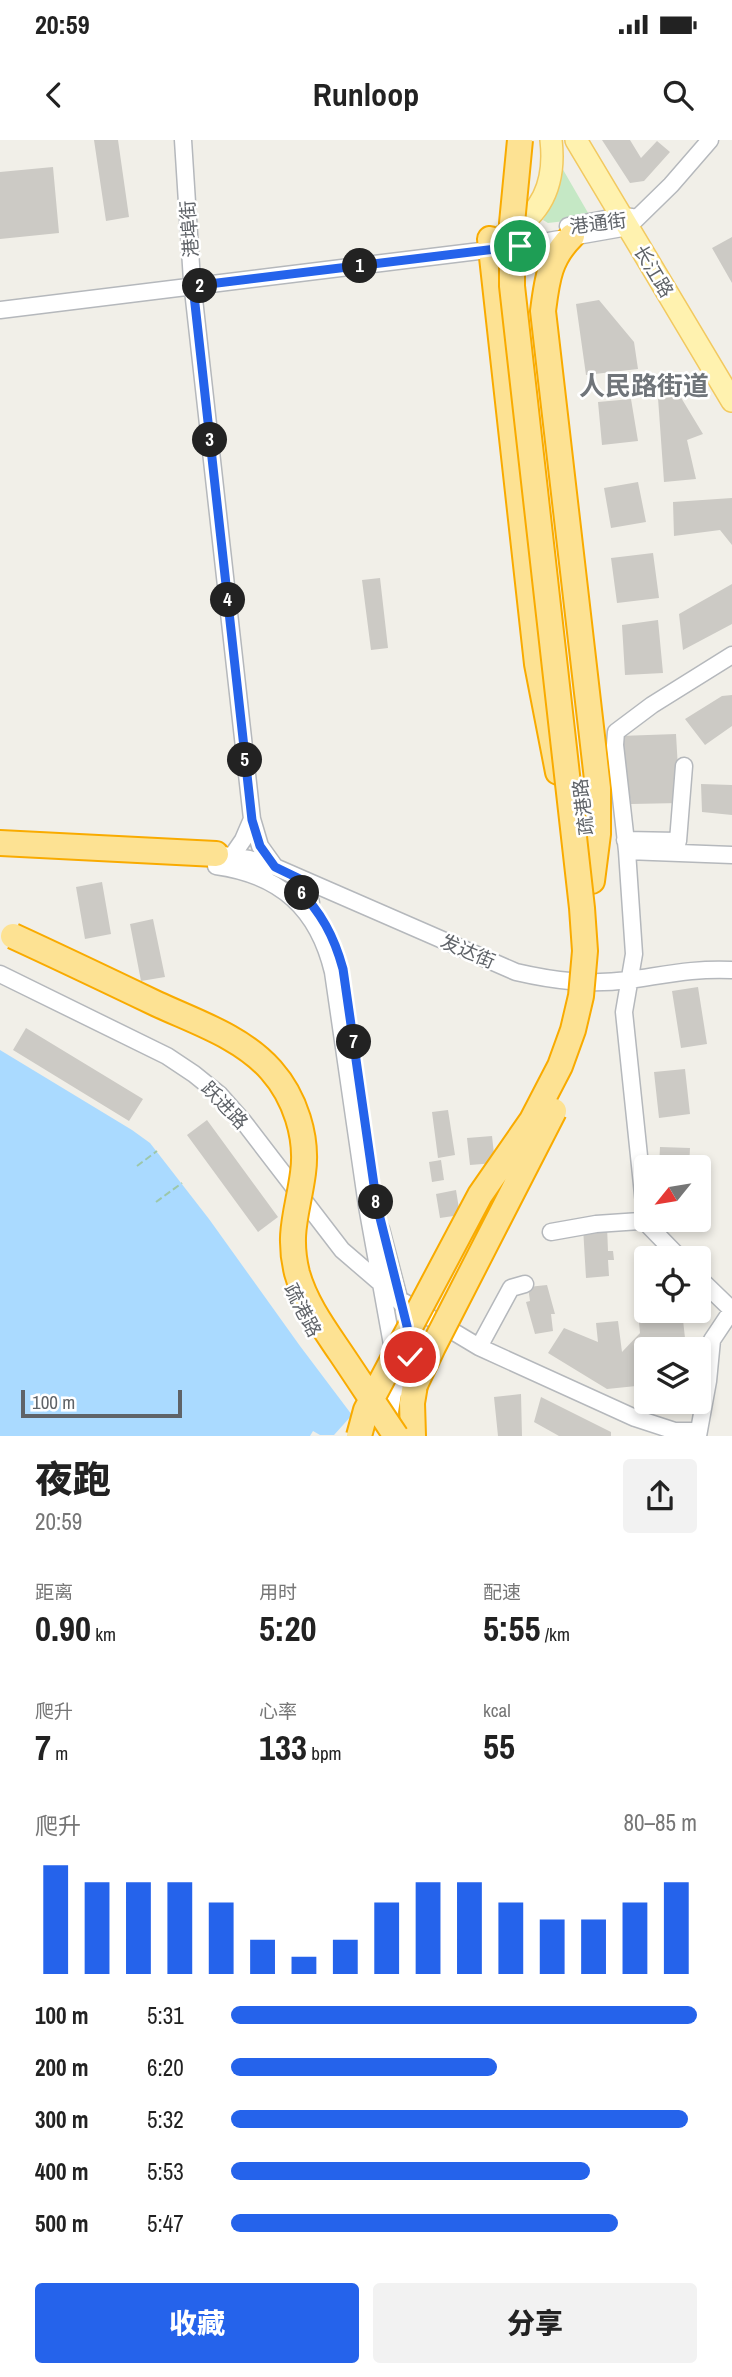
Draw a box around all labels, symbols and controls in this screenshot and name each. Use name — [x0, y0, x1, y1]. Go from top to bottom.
text: 20:59 — [35, 7, 90, 42]
text: Runloop — [313, 73, 419, 116]
icon: back — [35, 76, 73, 114]
icon: search — [659, 76, 697, 114]
street label: 港埠街 — [174, 200, 204, 258]
street label: 港通街 — [568, 207, 628, 239]
pin — [490, 216, 550, 276]
icon: arrive — [501, 227, 539, 265]
street label: 长江路 — [628, 240, 680, 302]
pin: 1 — [342, 248, 378, 284]
text: 1 — [355, 252, 364, 278]
pin: 2 — [182, 268, 218, 304]
text: 2 — [195, 272, 204, 298]
district label: 人民路街道 — [579, 368, 709, 403]
pin: 3 — [192, 422, 228, 458]
text: 3 — [205, 426, 214, 452]
pin: 4 — [210, 582, 246, 617]
text: 4 — [223, 586, 232, 612]
pin: 5 — [228, 742, 262, 778]
text: 5 — [240, 746, 249, 772]
street label: 疏港路 — [567, 777, 599, 837]
pin: 6 — [284, 876, 320, 910]
text: 6 — [297, 879, 306, 905]
street label: 发达街 — [437, 928, 499, 974]
pin: 7 — [336, 1024, 372, 1060]
text: 7 — [349, 1028, 358, 1054]
street label: 跃进路 — [196, 1075, 254, 1135]
north arrow — [634, 1155, 710, 1232]
map controls — [634, 1155, 711, 1414]
pin: 8 — [358, 1184, 394, 1220]
text: 8 — [371, 1188, 380, 1214]
button: locate — [634, 1246, 711, 1323]
street label: 疏港路 — [278, 1279, 328, 1341]
pin — [380, 1327, 440, 1387]
button: layers — [634, 1337, 711, 1414]
icon: check — [391, 1338, 429, 1376]
scale bar — [21, 1386, 182, 1418]
text: 100 m — [32, 1389, 75, 1415]
text: 夜跑 — [35, 1454, 111, 1505]
button: share — [623, 1459, 697, 1533]
text: 20:59 — [35, 1506, 82, 1537]
text: 距离 — [35, 1579, 73, 1605]
text: 用时 — [259, 1579, 297, 1605]
text: 配速 — [483, 1579, 521, 1605]
text: 0.90 — [35, 1605, 91, 1652]
text: 5:20 — [259, 1605, 316, 1652]
text: 5:55 — [483, 1605, 540, 1652]
text: km — [91, 1621, 116, 1647]
text: /km — [540, 1621, 570, 1647]
text: kcal — [483, 1697, 511, 1723]
text: 爬升 — [35, 1698, 73, 1724]
text: 心率 — [259, 1698, 297, 1724]
text: 55 — [483, 1723, 515, 1770]
text: 7 — [35, 1724, 51, 1771]
text: 133 — [259, 1724, 307, 1771]
text: m — [51, 1740, 68, 1766]
text: bpm — [307, 1740, 342, 1766]
text: 80–85 m — [624, 1807, 697, 1838]
text: 爬升 — [35, 1810, 81, 1841]
text: 100 m — [35, 2000, 88, 2031]
text: 5:31 — [147, 2000, 184, 2031]
text: 200 m — [35, 2052, 88, 2083]
text: 6:20 — [147, 2052, 184, 2083]
text: 300 m — [35, 2104, 88, 2135]
text: 5:32 — [147, 2104, 184, 2135]
text: 400 m — [35, 2156, 88, 2187]
text: 5:53 — [147, 2156, 184, 2187]
text: 500 m — [35, 2208, 88, 2239]
text: 5:47 — [147, 2208, 184, 2239]
button: 收藏 — [35, 2283, 359, 2363]
button: 分享 — [373, 2283, 697, 2363]

